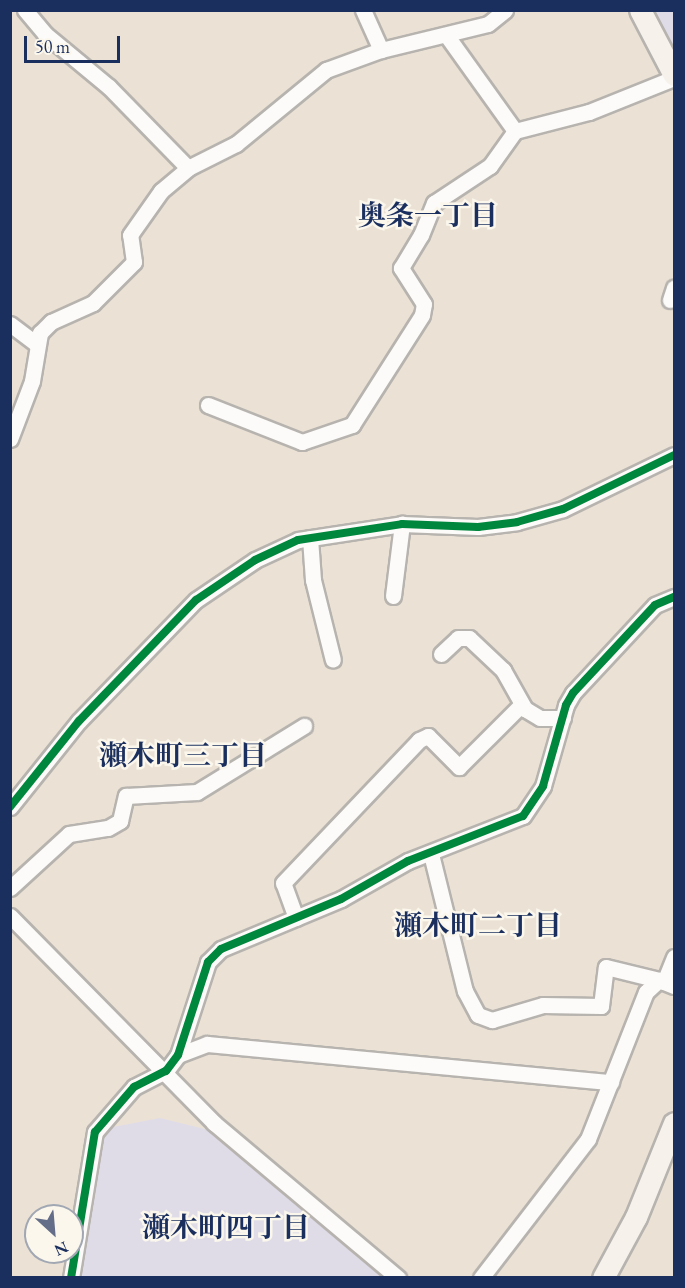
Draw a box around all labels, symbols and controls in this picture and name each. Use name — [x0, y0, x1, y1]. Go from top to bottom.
scale bar — [27, 24, 123, 62]
text: 50 m — [35, 35, 70, 58]
district label: 奥条一丁目 — [358, 198, 498, 232]
district label: 瀬木町三丁目 — [99, 738, 267, 772]
district label: 瀬木町二丁目 — [394, 908, 562, 942]
north arrow — [24, 1204, 84, 1264]
district label: 瀬木町四丁目 — [142, 1210, 310, 1244]
text: N — [51, 1237, 72, 1261]

